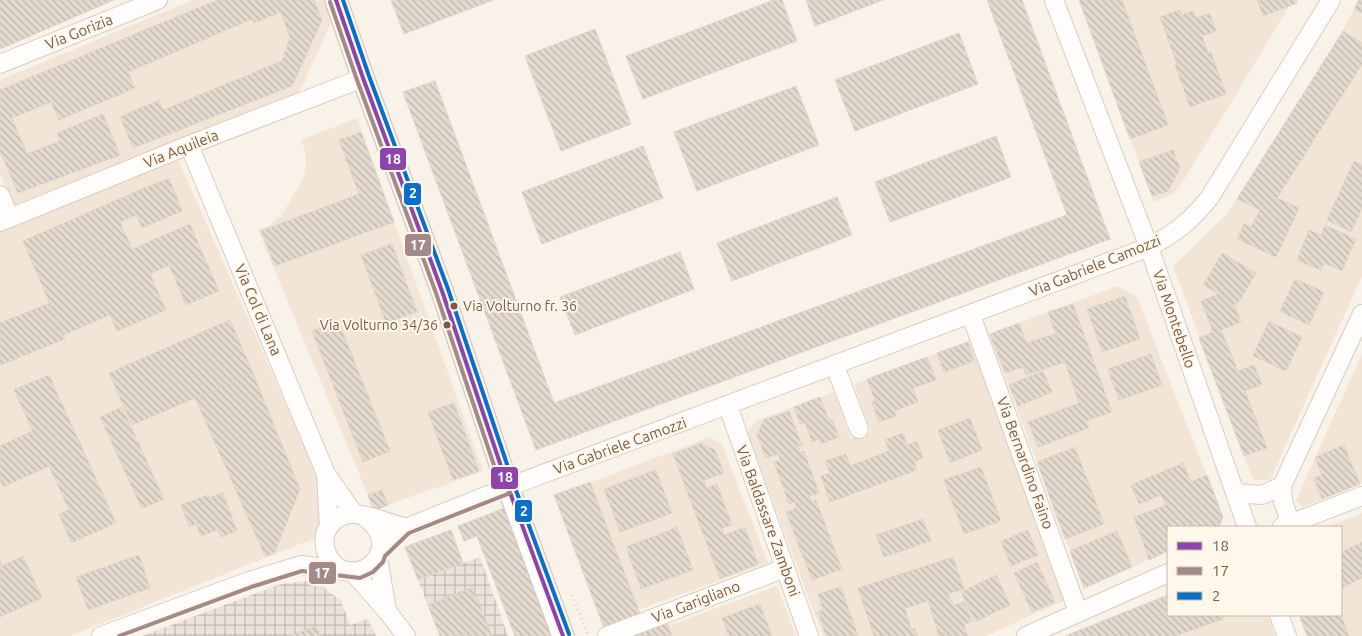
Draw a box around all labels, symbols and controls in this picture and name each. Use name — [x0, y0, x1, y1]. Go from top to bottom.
street label: Via Gorizia — [43, 10, 115, 53]
street label: Via Aquileia — [141, 126, 221, 171]
line badge: 18 — [379, 147, 407, 171]
text: 18 — [385, 151, 401, 167]
line badge: 2 — [403, 182, 422, 206]
text: 2 — [409, 185, 417, 201]
street label: Via Gabriele Camozzi — [1027, 231, 1163, 300]
line badge: 17 — [404, 233, 432, 257]
text: 17 — [410, 237, 426, 253]
street label: Via Col di Lana — [232, 262, 285, 358]
street label: Via Montebello — [1150, 267, 1199, 370]
place label: Via Volturno fr. 36 — [463, 298, 577, 314]
marker: Via Volturno fr. 36 — [449, 301, 459, 311]
place label: Via Volturno 34/36 — [320, 317, 438, 333]
marker: Via Volturno 34/36 — [442, 320, 452, 330]
street label: Via Bernardino Faino — [994, 394, 1057, 531]
street label: Via Gabriele Camozzi — [551, 414, 689, 478]
street label: Via Baldassare Zamboni — [733, 443, 804, 599]
line badge: 18 — [490, 466, 519, 490]
text: 18 — [497, 469, 513, 485]
line badge: 2 — [514, 499, 533, 523]
text: 2 — [520, 503, 528, 519]
legend — [1167, 526, 1342, 616]
text: 18 — [1212, 537, 1229, 554]
line badge: 17 — [308, 561, 337, 585]
text: 17 — [1212, 562, 1229, 579]
text: 17 — [314, 565, 330, 581]
street label: Via Garigliano — [649, 577, 742, 626]
text: 2 — [1212, 587, 1220, 604]

